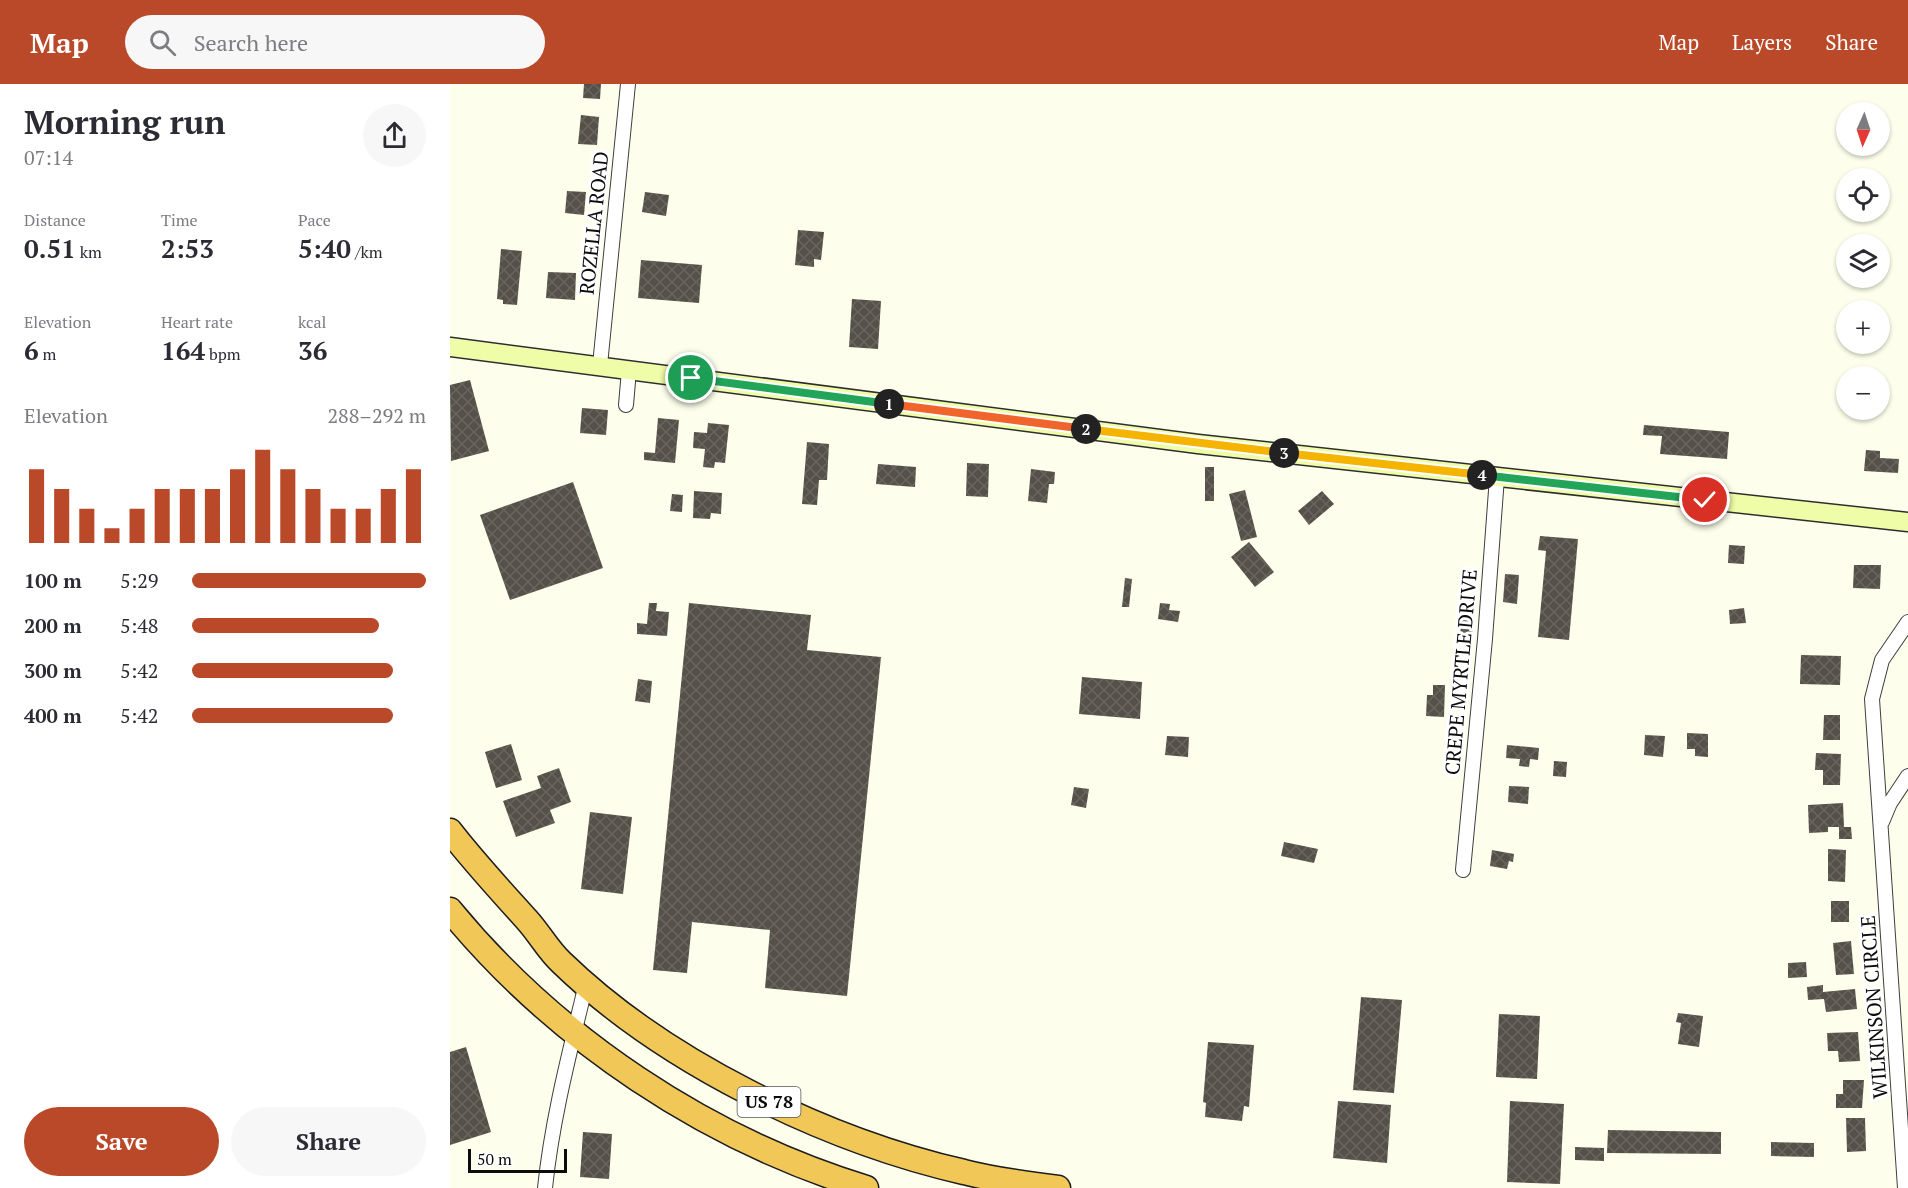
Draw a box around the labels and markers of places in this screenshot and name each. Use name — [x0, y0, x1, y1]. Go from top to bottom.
pin — [665, 352, 716, 403]
pin: 1 — [874, 389, 904, 419]
pin: 2 — [1071, 414, 1101, 444]
pin: 3 — [1269, 438, 1299, 468]
pin: 4 — [1467, 460, 1497, 490]
pin — [1679, 474, 1730, 525]

